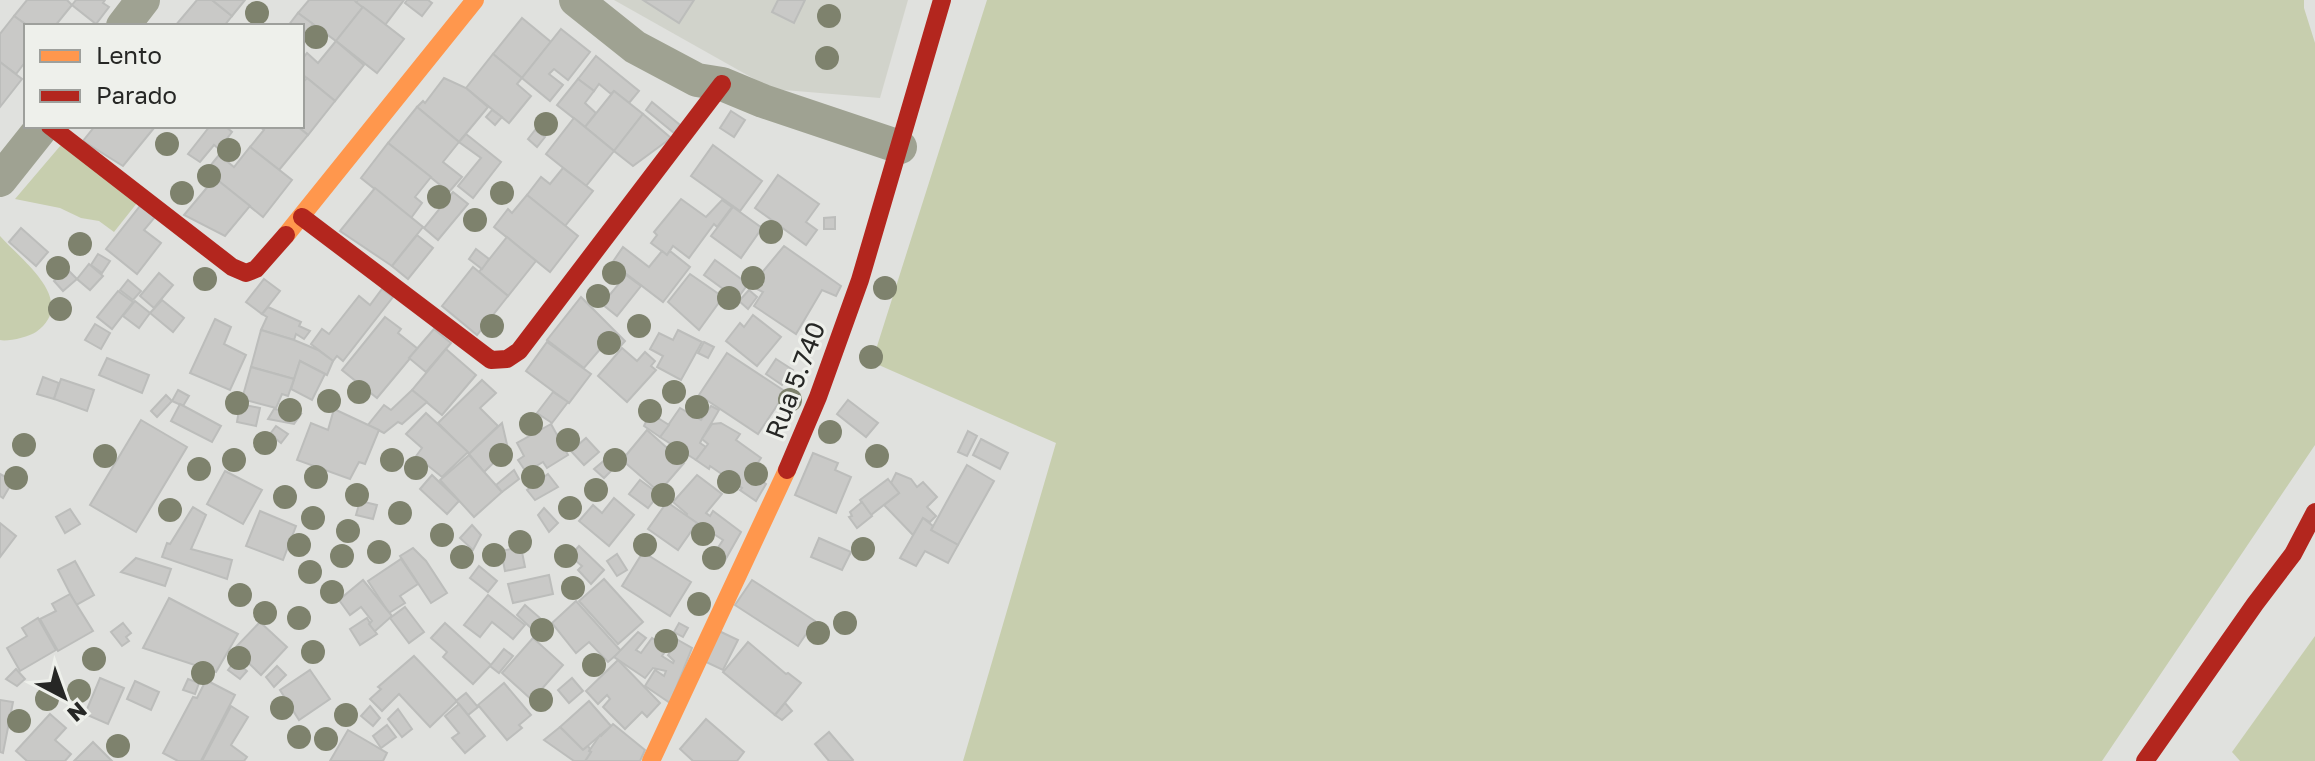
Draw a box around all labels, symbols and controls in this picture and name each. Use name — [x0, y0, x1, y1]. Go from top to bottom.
legend — [24, 24, 304, 128]
text: Lento — [96, 40, 162, 69]
text: Parado — [96, 80, 177, 109]
street label: Rua 5.740 — [759, 317, 831, 443]
north arrow — [24, 657, 104, 737]
text: N — [62, 697, 93, 728]

